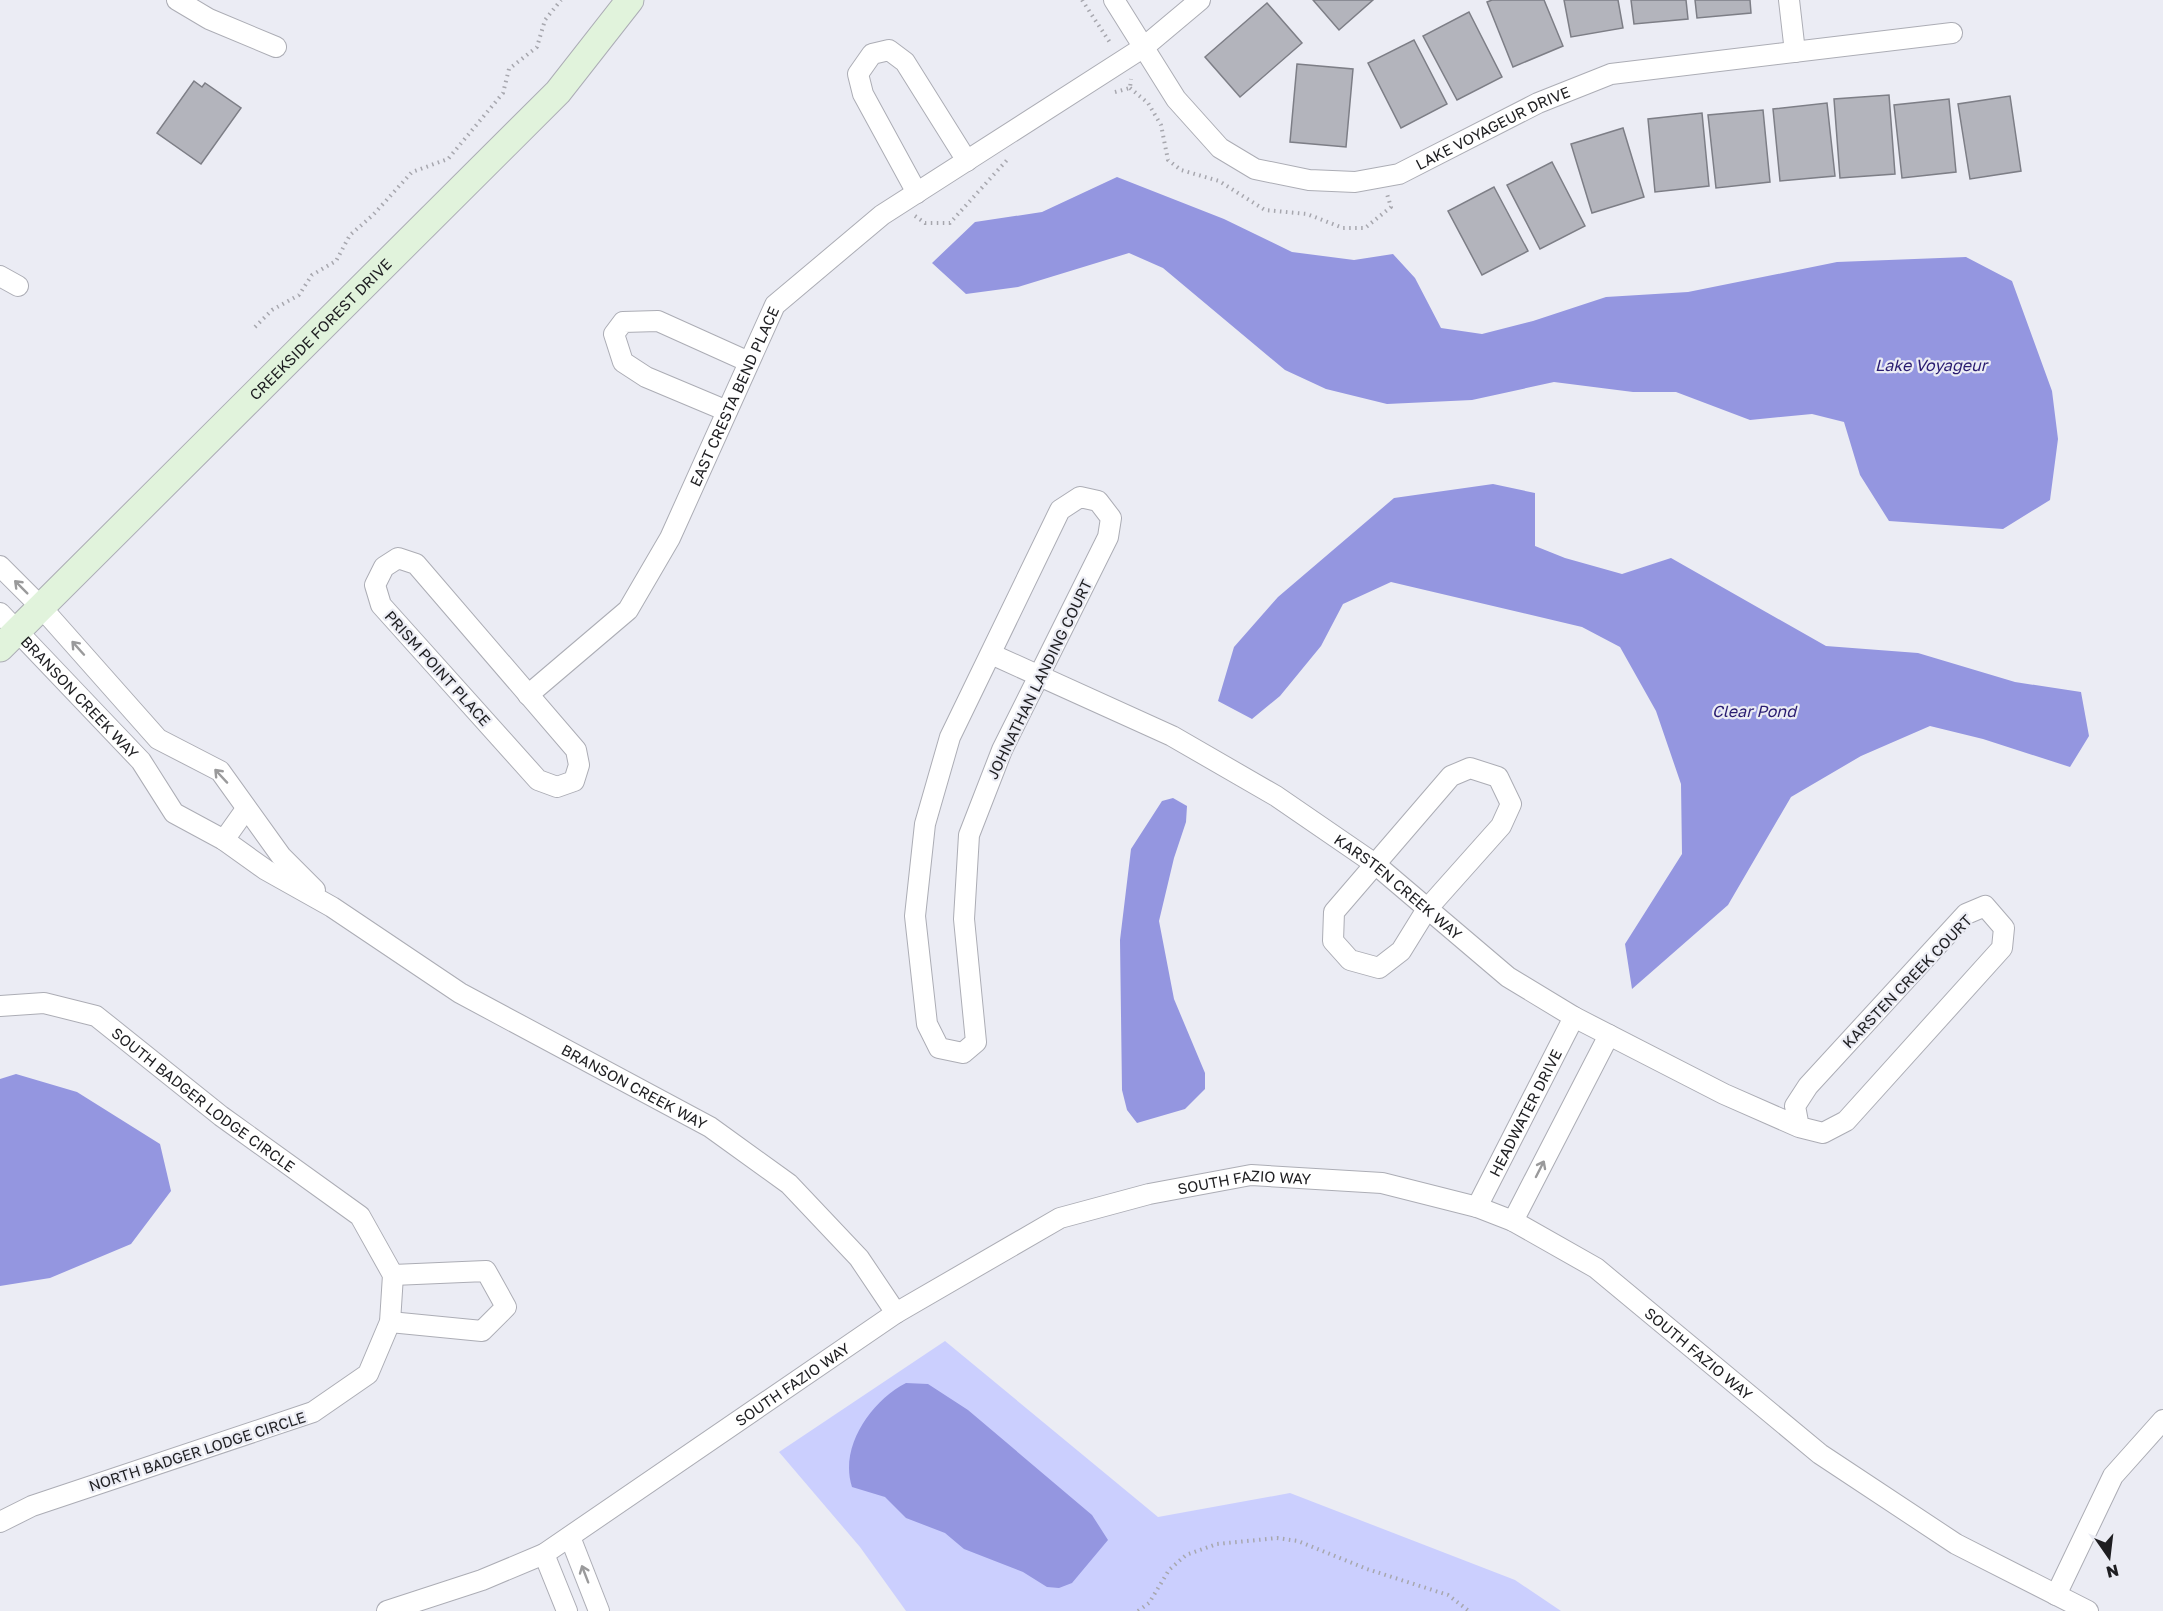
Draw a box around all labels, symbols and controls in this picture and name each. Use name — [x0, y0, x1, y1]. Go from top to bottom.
street label: LAKE VOYAGEUR DRIVE — [1412, 82, 1572, 173]
street label: CREEKSIDE FOREST DRIVE — [245, 254, 395, 403]
street label: EAST CRESTA BEND PLACE — [685, 304, 782, 489]
water label: Lake Voyageur — [1875, 355, 1990, 375]
street label: JOHNATHAN LANDING COURT — [983, 576, 1095, 782]
one-way arrow — [13, 579, 28, 594]
street label: PRISM POINT PLACE — [381, 607, 495, 729]
street label: BRANSON CREEK WAY — [18, 632, 143, 762]
one-way arrow — [71, 641, 85, 656]
water label: Clear Pond — [1712, 701, 1798, 721]
one-way arrow — [214, 768, 228, 783]
street label: KARSTEN CREEK WAY — [1331, 830, 1466, 943]
street label: KARSTEN CREEK COURT — [1839, 911, 1975, 1051]
street label: SOUTH BADGER LODGE CIRCLE — [108, 1023, 299, 1176]
street label: BRANSON CREEK WAY — [559, 1040, 710, 1133]
street label: HEADWATER DRIVE — [1485, 1046, 1565, 1179]
one-way arrow — [1534, 1161, 1546, 1178]
street label: SOUTH FAZIO WAY — [1176, 1166, 1312, 1197]
street label: SOUTH FAZIO WAY — [1641, 1303, 1757, 1403]
street label: SOUTH FAZIO WAY — [732, 1338, 853, 1429]
street label: NORTH BADGER LODGE CIRCLE — [86, 1407, 308, 1495]
north arrow — [2079, 1527, 2139, 1587]
text: N — [2104, 1560, 2121, 1583]
one-way arrow — [578, 1565, 589, 1584]

